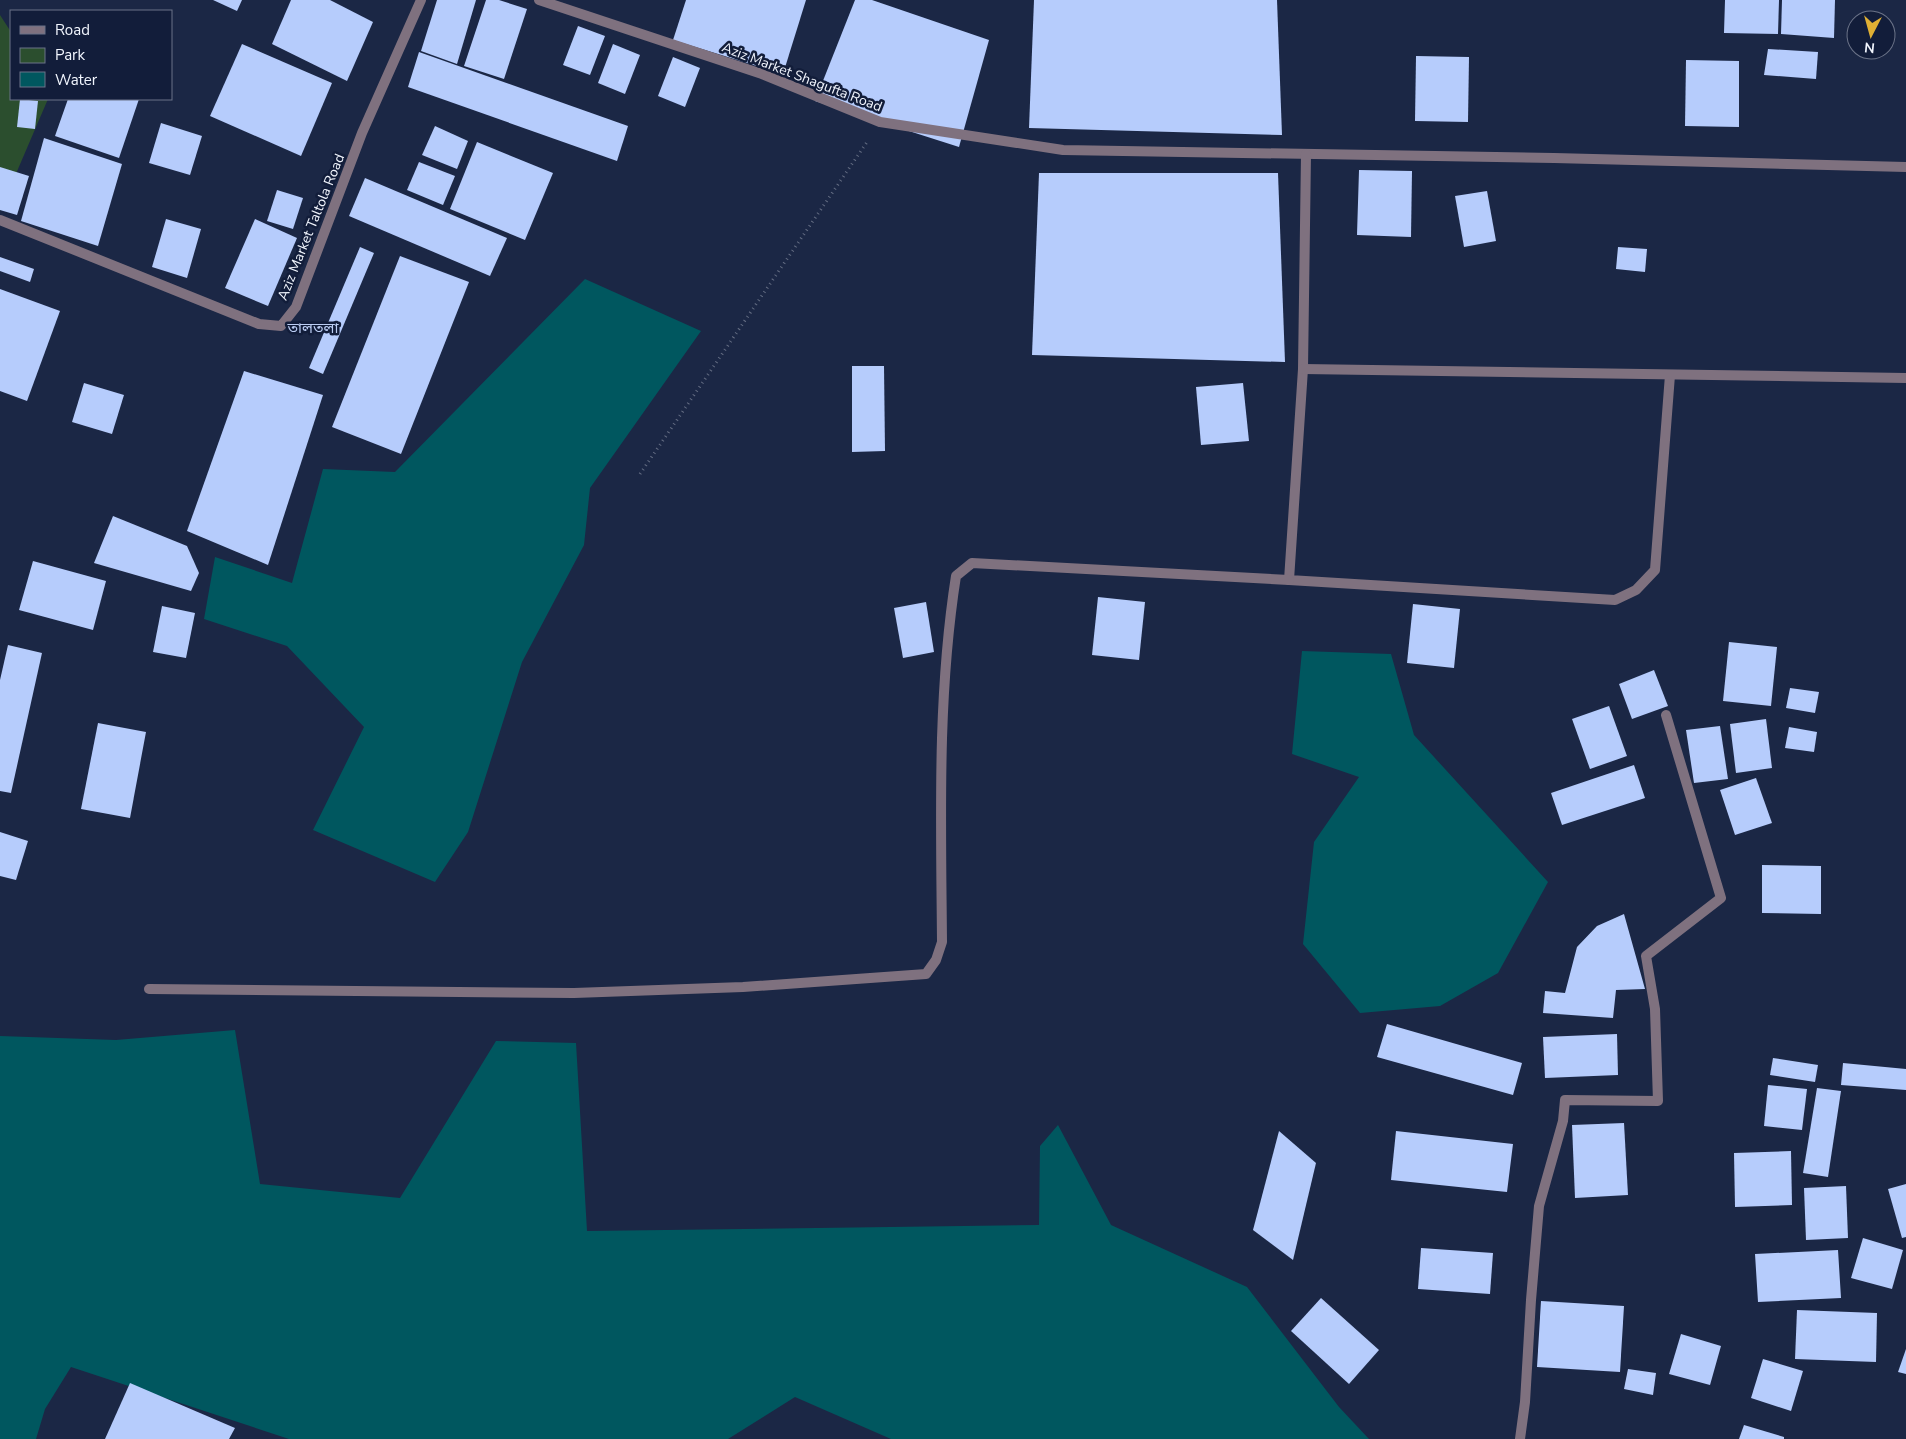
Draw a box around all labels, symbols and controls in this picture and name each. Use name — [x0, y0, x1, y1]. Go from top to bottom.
legend — [10, 10, 172, 100]
north arrow — [1846, 10, 1896, 60]
text: Road — [55, 20, 90, 40]
text: N — [1863, 37, 1876, 57]
street label: Aziz Market Shagufta Road — [719, 38, 885, 116]
text: Park — [55, 45, 85, 65]
text: Water — [55, 70, 98, 90]
street label: Aziz Market Taltola Road — [273, 151, 349, 303]
district label: তালতলা — [286, 318, 340, 338]

